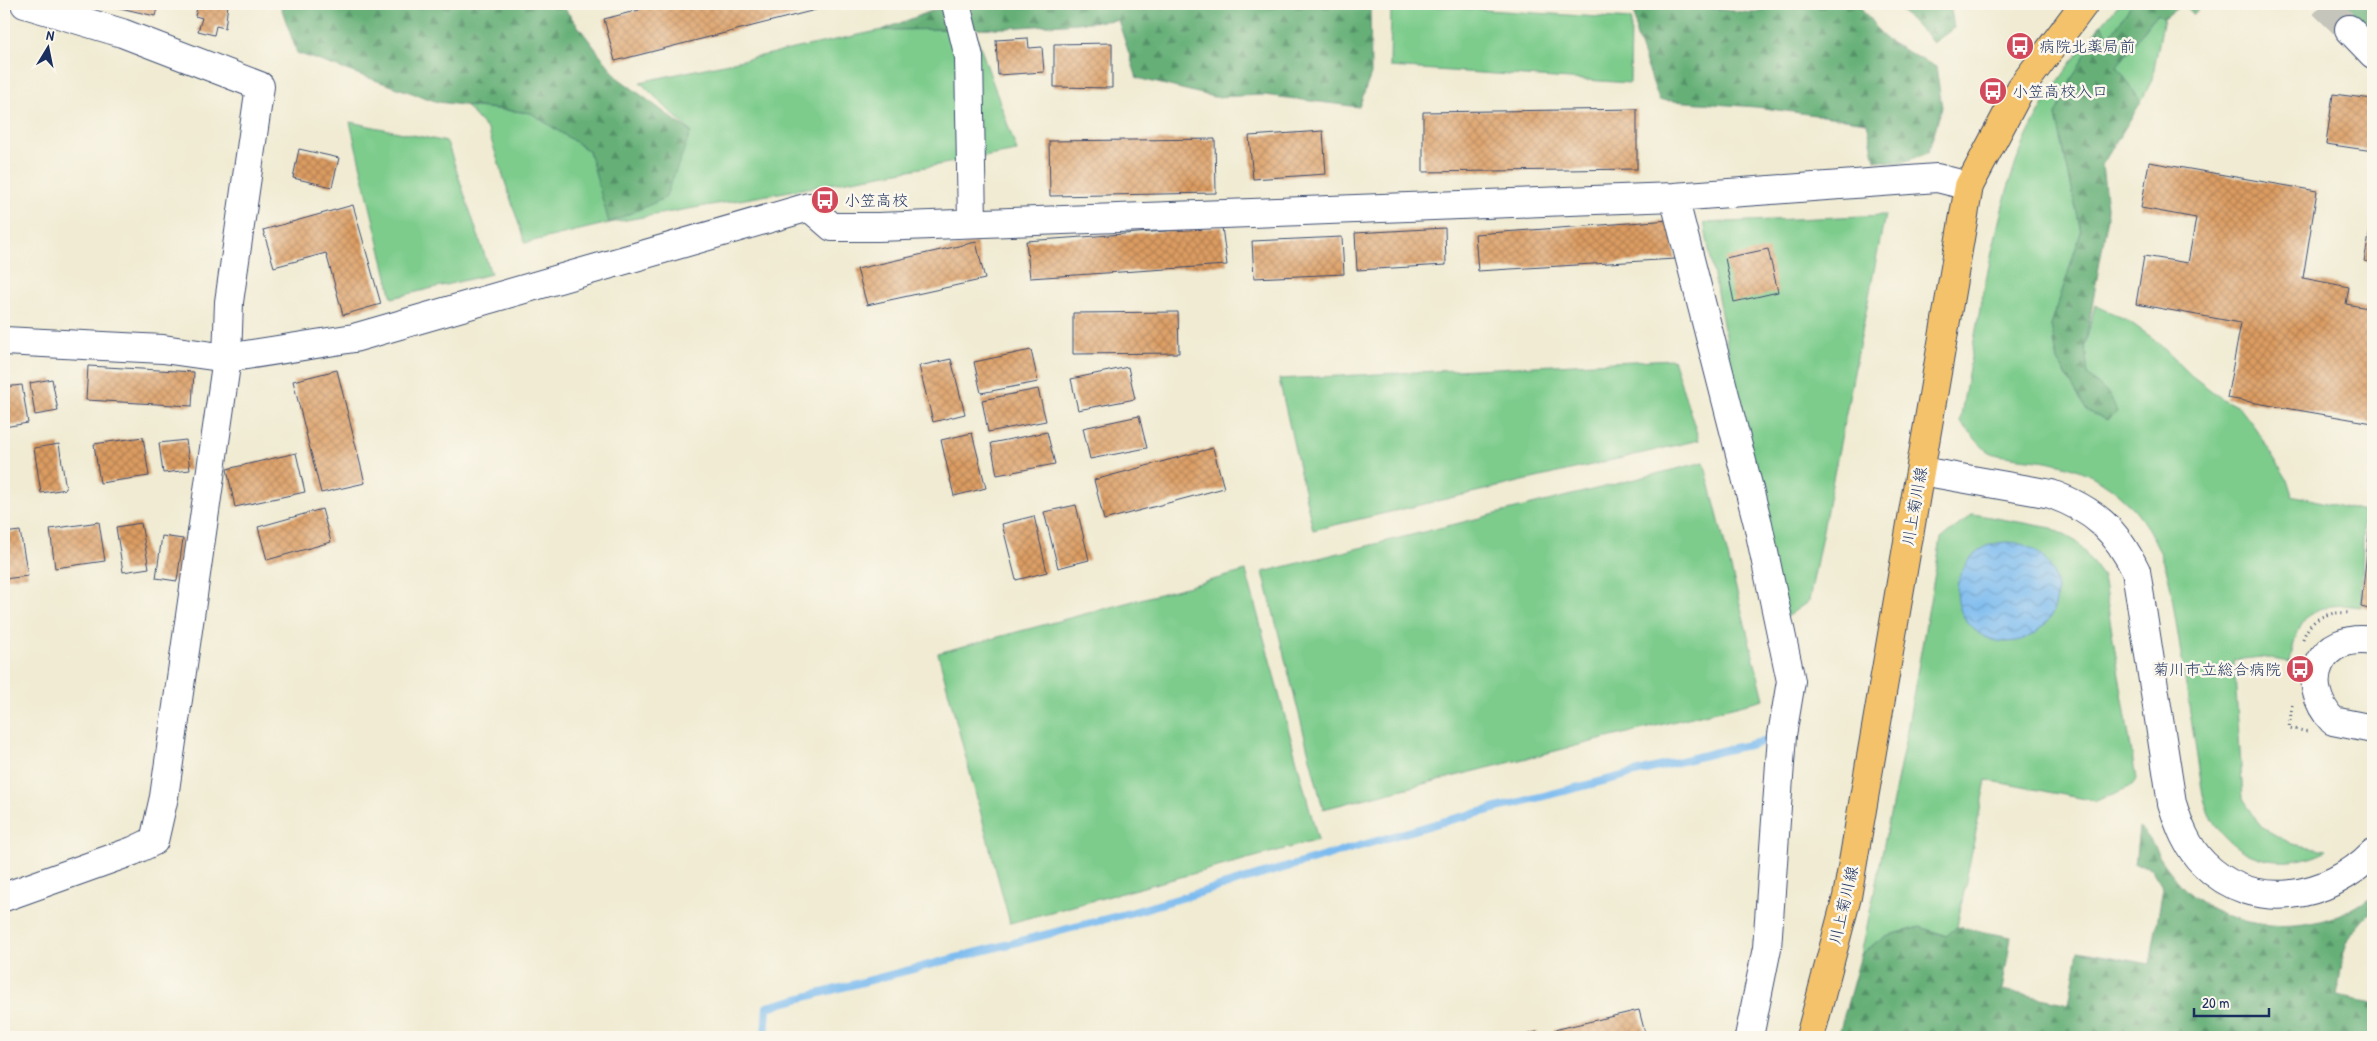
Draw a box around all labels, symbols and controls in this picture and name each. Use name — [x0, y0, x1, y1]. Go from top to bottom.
north arrow — [22, 22, 72, 72]
text: N — [45, 25, 56, 45]
bus stop icon: 病院北薬局前 — [2005, 31, 2035, 61]
place label: 病院北薬局前 — [2039, 35, 2135, 57]
bus stop icon: 小笠高校入口 — [1978, 76, 2008, 106]
place label: 小笠高校入口 — [2012, 80, 2108, 102]
bus stop icon: 小笠高校 — [810, 185, 840, 215]
place label: 小笠高校 — [844, 189, 908, 211]
street label: 川上菊川線 — [1896, 465, 1932, 547]
bus stop icon: 菊川市立総合病院 — [2285, 654, 2315, 684]
place label: 菊川市立総合病院 — [2153, 658, 2281, 680]
street label: 川上菊川線 — [1823, 864, 1863, 946]
scale bar — [2194, 986, 2270, 1018]
text: 20 m — [2202, 992, 2229, 1013]

